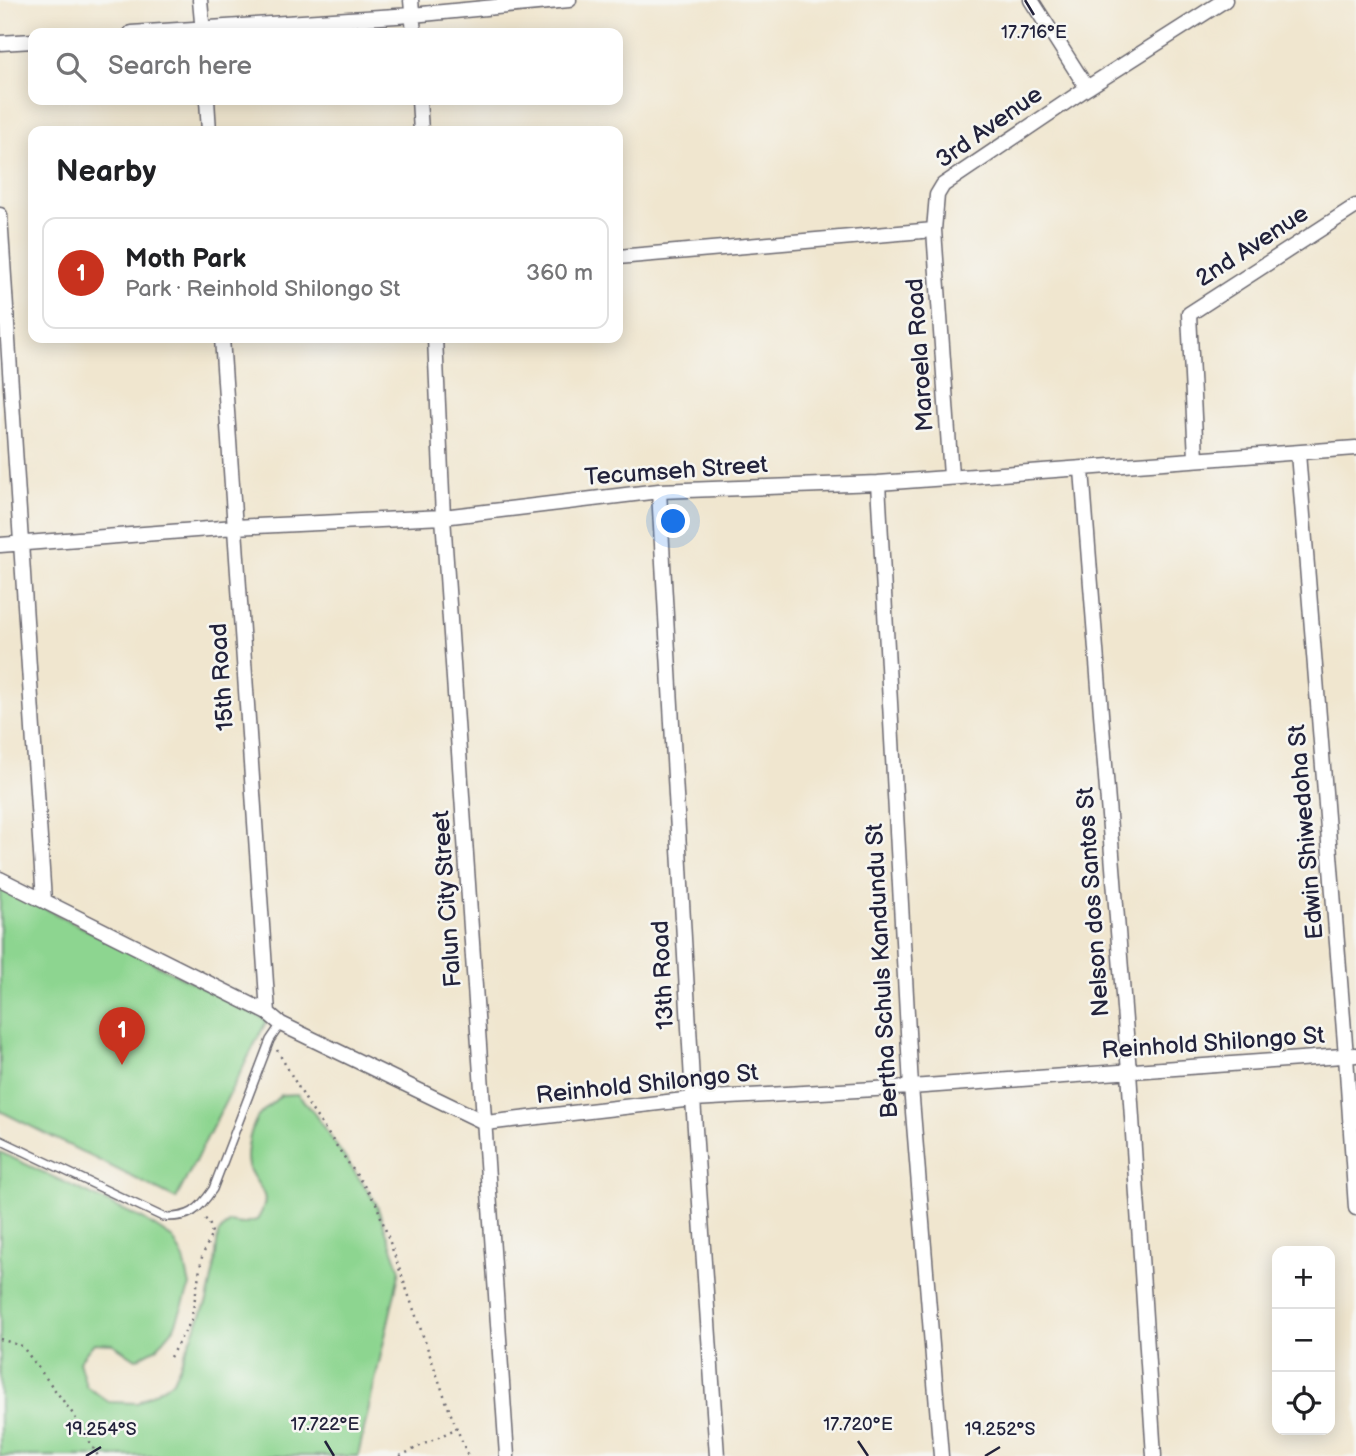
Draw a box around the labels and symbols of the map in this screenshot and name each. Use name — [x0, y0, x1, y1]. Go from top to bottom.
text: 17.716°E — [1001, 22, 1067, 43]
street label: 3rd Avenue — [930, 80, 1048, 174]
street label: 2nd Avenue — [1190, 199, 1314, 293]
street label: Maroela Road — [900, 277, 940, 433]
street label: Tecumseh Street — [584, 450, 769, 492]
your location — [656, 504, 690, 538]
street label: 15th Road — [204, 622, 240, 732]
street label: Edwin Shiwedoha St — [1282, 723, 1330, 941]
street label: Nelson dos Santos St — [1070, 786, 1115, 1018]
street label: Falun City Street — [426, 809, 468, 988]
street label: Bertha Schuls Kandundu St — [860, 822, 904, 1119]
street label: 13th Road — [646, 920, 680, 1030]
pin: 1 — [99, 1007, 145, 1065]
street label: Reinhold Shilongo St — [1101, 1021, 1326, 1065]
street label: Reinhold Shilongo St — [534, 1058, 760, 1110]
text: 17.722°E — [291, 1414, 360, 1435]
text: 17.720°E — [823, 1414, 893, 1435]
text: 19.254°S — [65, 1419, 137, 1440]
text: 19.252°S — [964, 1419, 1036, 1440]

